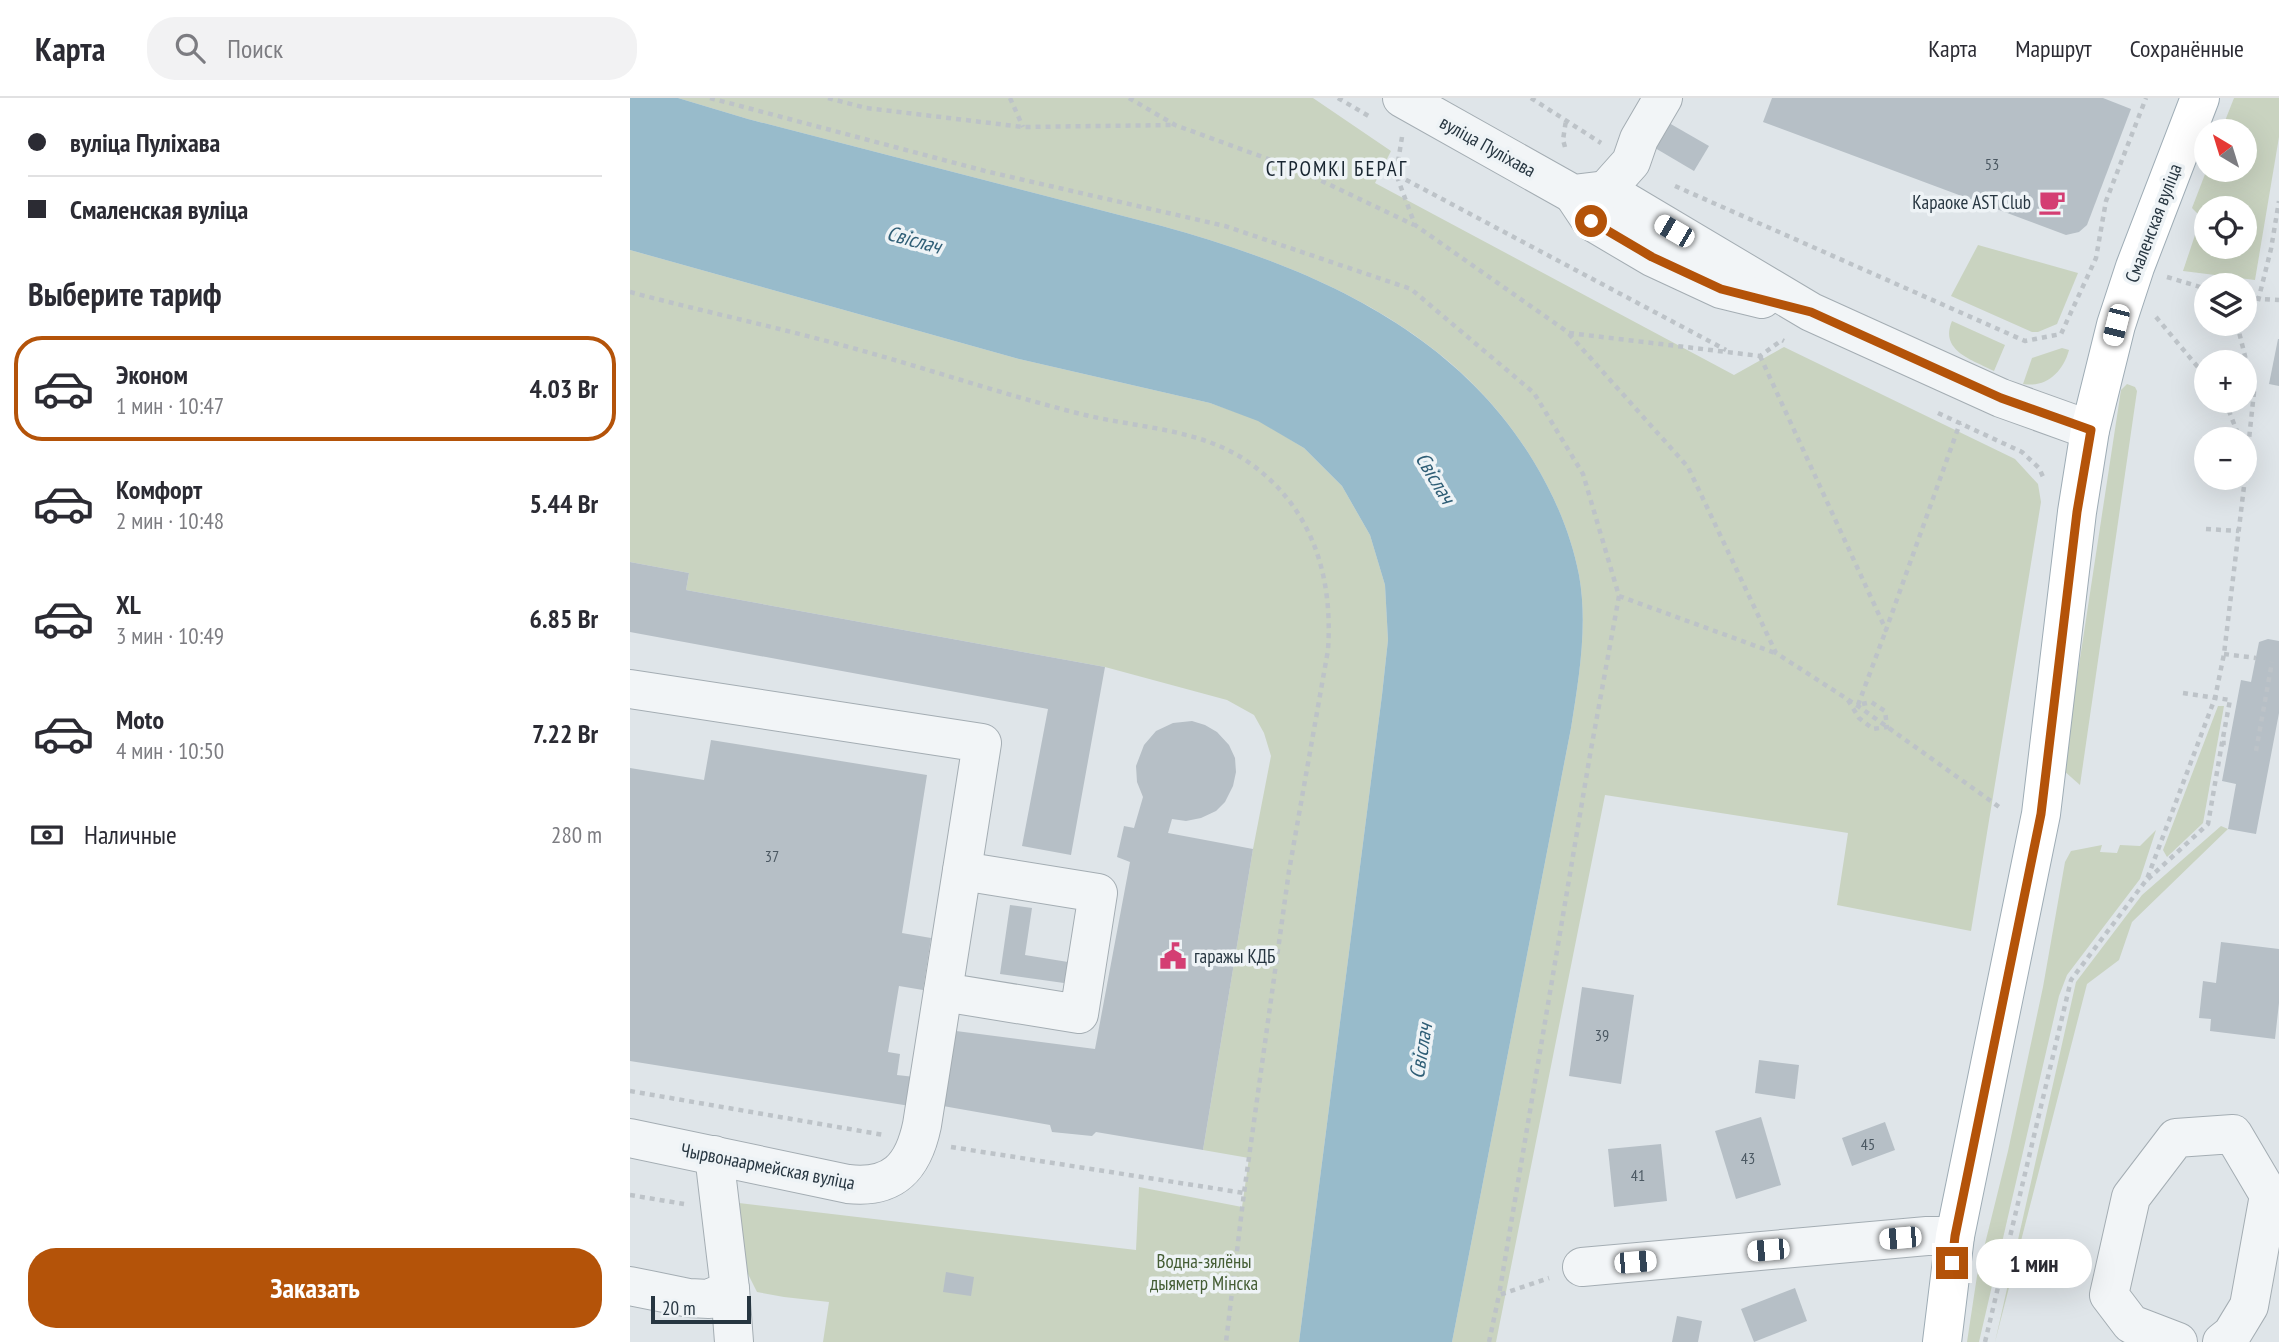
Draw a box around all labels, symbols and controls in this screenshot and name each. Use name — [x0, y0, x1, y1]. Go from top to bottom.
search box — [147, 17, 637, 80]
text: Карта — [35, 27, 105, 70]
icon: search — [171, 29, 209, 67]
text: Поиск — [227, 32, 283, 65]
text: Карта — [1928, 33, 1977, 64]
text: Маршрут — [2015, 33, 2092, 64]
text: Сохранённые — [2130, 33, 2244, 64]
street label: вуліца Пуліхава — [1436, 110, 1540, 182]
north arrow — [2194, 119, 2258, 182]
map controls — [2194, 119, 2257, 490]
text: вуліца Пуліхава — [70, 126, 220, 159]
house number: 53 — [1985, 154, 1999, 174]
district label: СТРОМКІ БЕРАГ — [1266, 155, 1408, 182]
street label: Смаленская вуліца — [2119, 160, 2187, 286]
cafe icon: Караоке AST Club — [2037, 187, 2067, 217]
place label: Караоке AST Club — [1912, 190, 2031, 214]
text: Смаленская вуліца — [70, 193, 248, 226]
button: locate — [2194, 196, 2257, 259]
route start — [1575, 205, 1607, 237]
car — [1651, 211, 1698, 251]
water label: Свіслач — [884, 219, 946, 260]
text: Выберите тариф — [28, 273, 222, 315]
button: layers — [2194, 273, 2257, 336]
car — [2101, 302, 2132, 348]
button: + — [2194, 350, 2257, 413]
icon: car — [32, 357, 95, 420]
text: Эконом — [116, 358, 188, 391]
text: 4.03 Br — [530, 372, 598, 405]
text: 1 мин · 10:47 — [116, 391, 224, 420]
button: − — [2194, 427, 2257, 490]
water label: Свіслач — [1410, 447, 1462, 510]
icon: car — [32, 472, 95, 535]
text: Комфорт — [116, 473, 202, 506]
text: 5.44 Br — [530, 487, 598, 520]
text: 2 мин · 10:48 — [116, 506, 224, 535]
icon: car — [32, 587, 95, 650]
text: XL — [116, 588, 141, 621]
text: 6.85 Br — [530, 602, 598, 635]
text: 3 мин · 10:49 — [116, 621, 224, 650]
icon: car — [32, 702, 95, 765]
text: Moto — [116, 703, 164, 736]
text: 7.22 Br — [532, 717, 598, 750]
text: 4 мин · 10:50 — [116, 736, 224, 765]
icon: cash — [28, 816, 66, 854]
text: Наличные — [84, 818, 177, 851]
text: 280 m — [551, 820, 602, 849]
house number: 37 — [765, 846, 779, 866]
public building icon: гаражы КДБ — [1158, 941, 1188, 971]
place label: гаражы КДБ — [1194, 944, 1276, 968]
water label: Свіслач — [1403, 1020, 1438, 1080]
house number: 39 — [1595, 1025, 1609, 1045]
house number: 45 — [1861, 1134, 1875, 1154]
street label: Чырвонаармейская вуліца — [679, 1137, 857, 1195]
house number: 43 — [1741, 1148, 1755, 1168]
house number: 41 — [1631, 1165, 1645, 1185]
car — [1879, 1226, 1922, 1250]
car — [1747, 1238, 1790, 1262]
callout: 1 мин — [1976, 1238, 2092, 1288]
route end — [1936, 1247, 1968, 1279]
button: Заказать — [28, 1248, 602, 1328]
park label: Водна-зялёны дыяметр Мінска — [1150, 1249, 1258, 1295]
text: 1 мин — [2009, 1249, 2059, 1278]
car — [1614, 1250, 1657, 1274]
scale bar — [651, 1293, 751, 1325]
text: 20 m — [662, 1296, 696, 1320]

